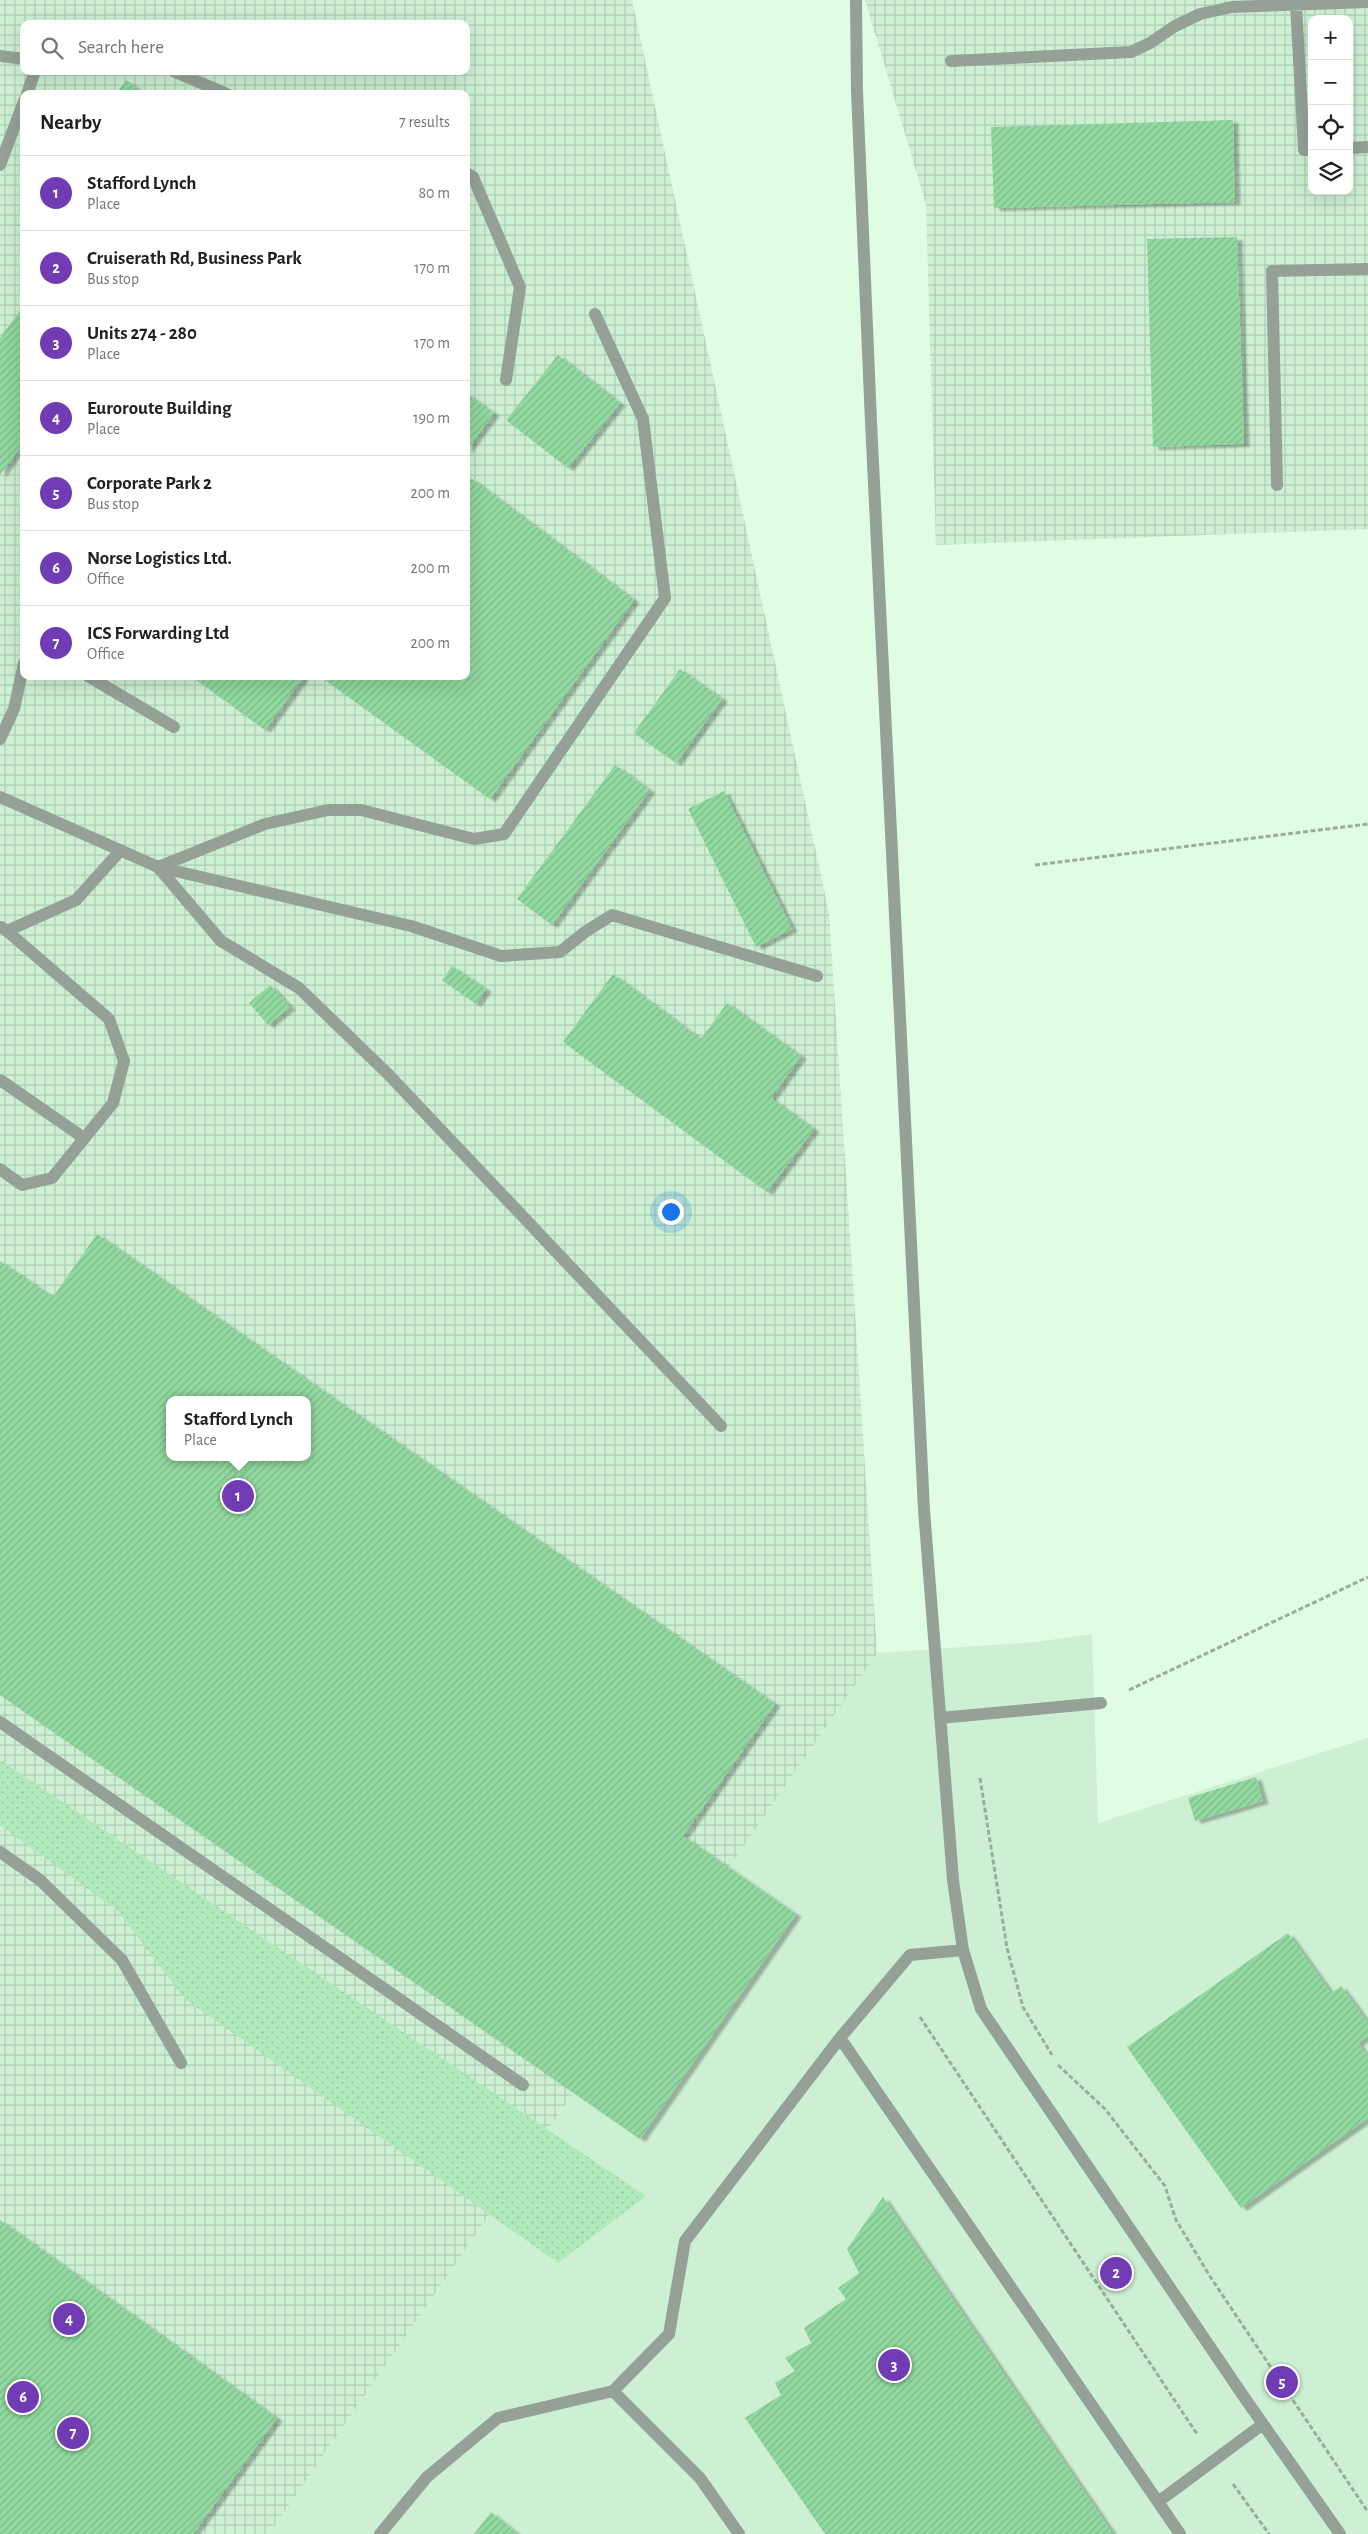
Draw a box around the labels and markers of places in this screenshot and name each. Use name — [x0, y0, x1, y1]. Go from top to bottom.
pin: 1 — [222, 1477, 254, 1515]
pin: 2 — [1100, 2254, 1132, 2292]
pin: 4 — [53, 2300, 85, 2338]
pin: 3 — [878, 2346, 910, 2384]
pin: 5 — [1266, 2363, 1298, 2401]
pin: 6 — [7, 2378, 39, 2416]
pin: 7 — [57, 2414, 89, 2452]

